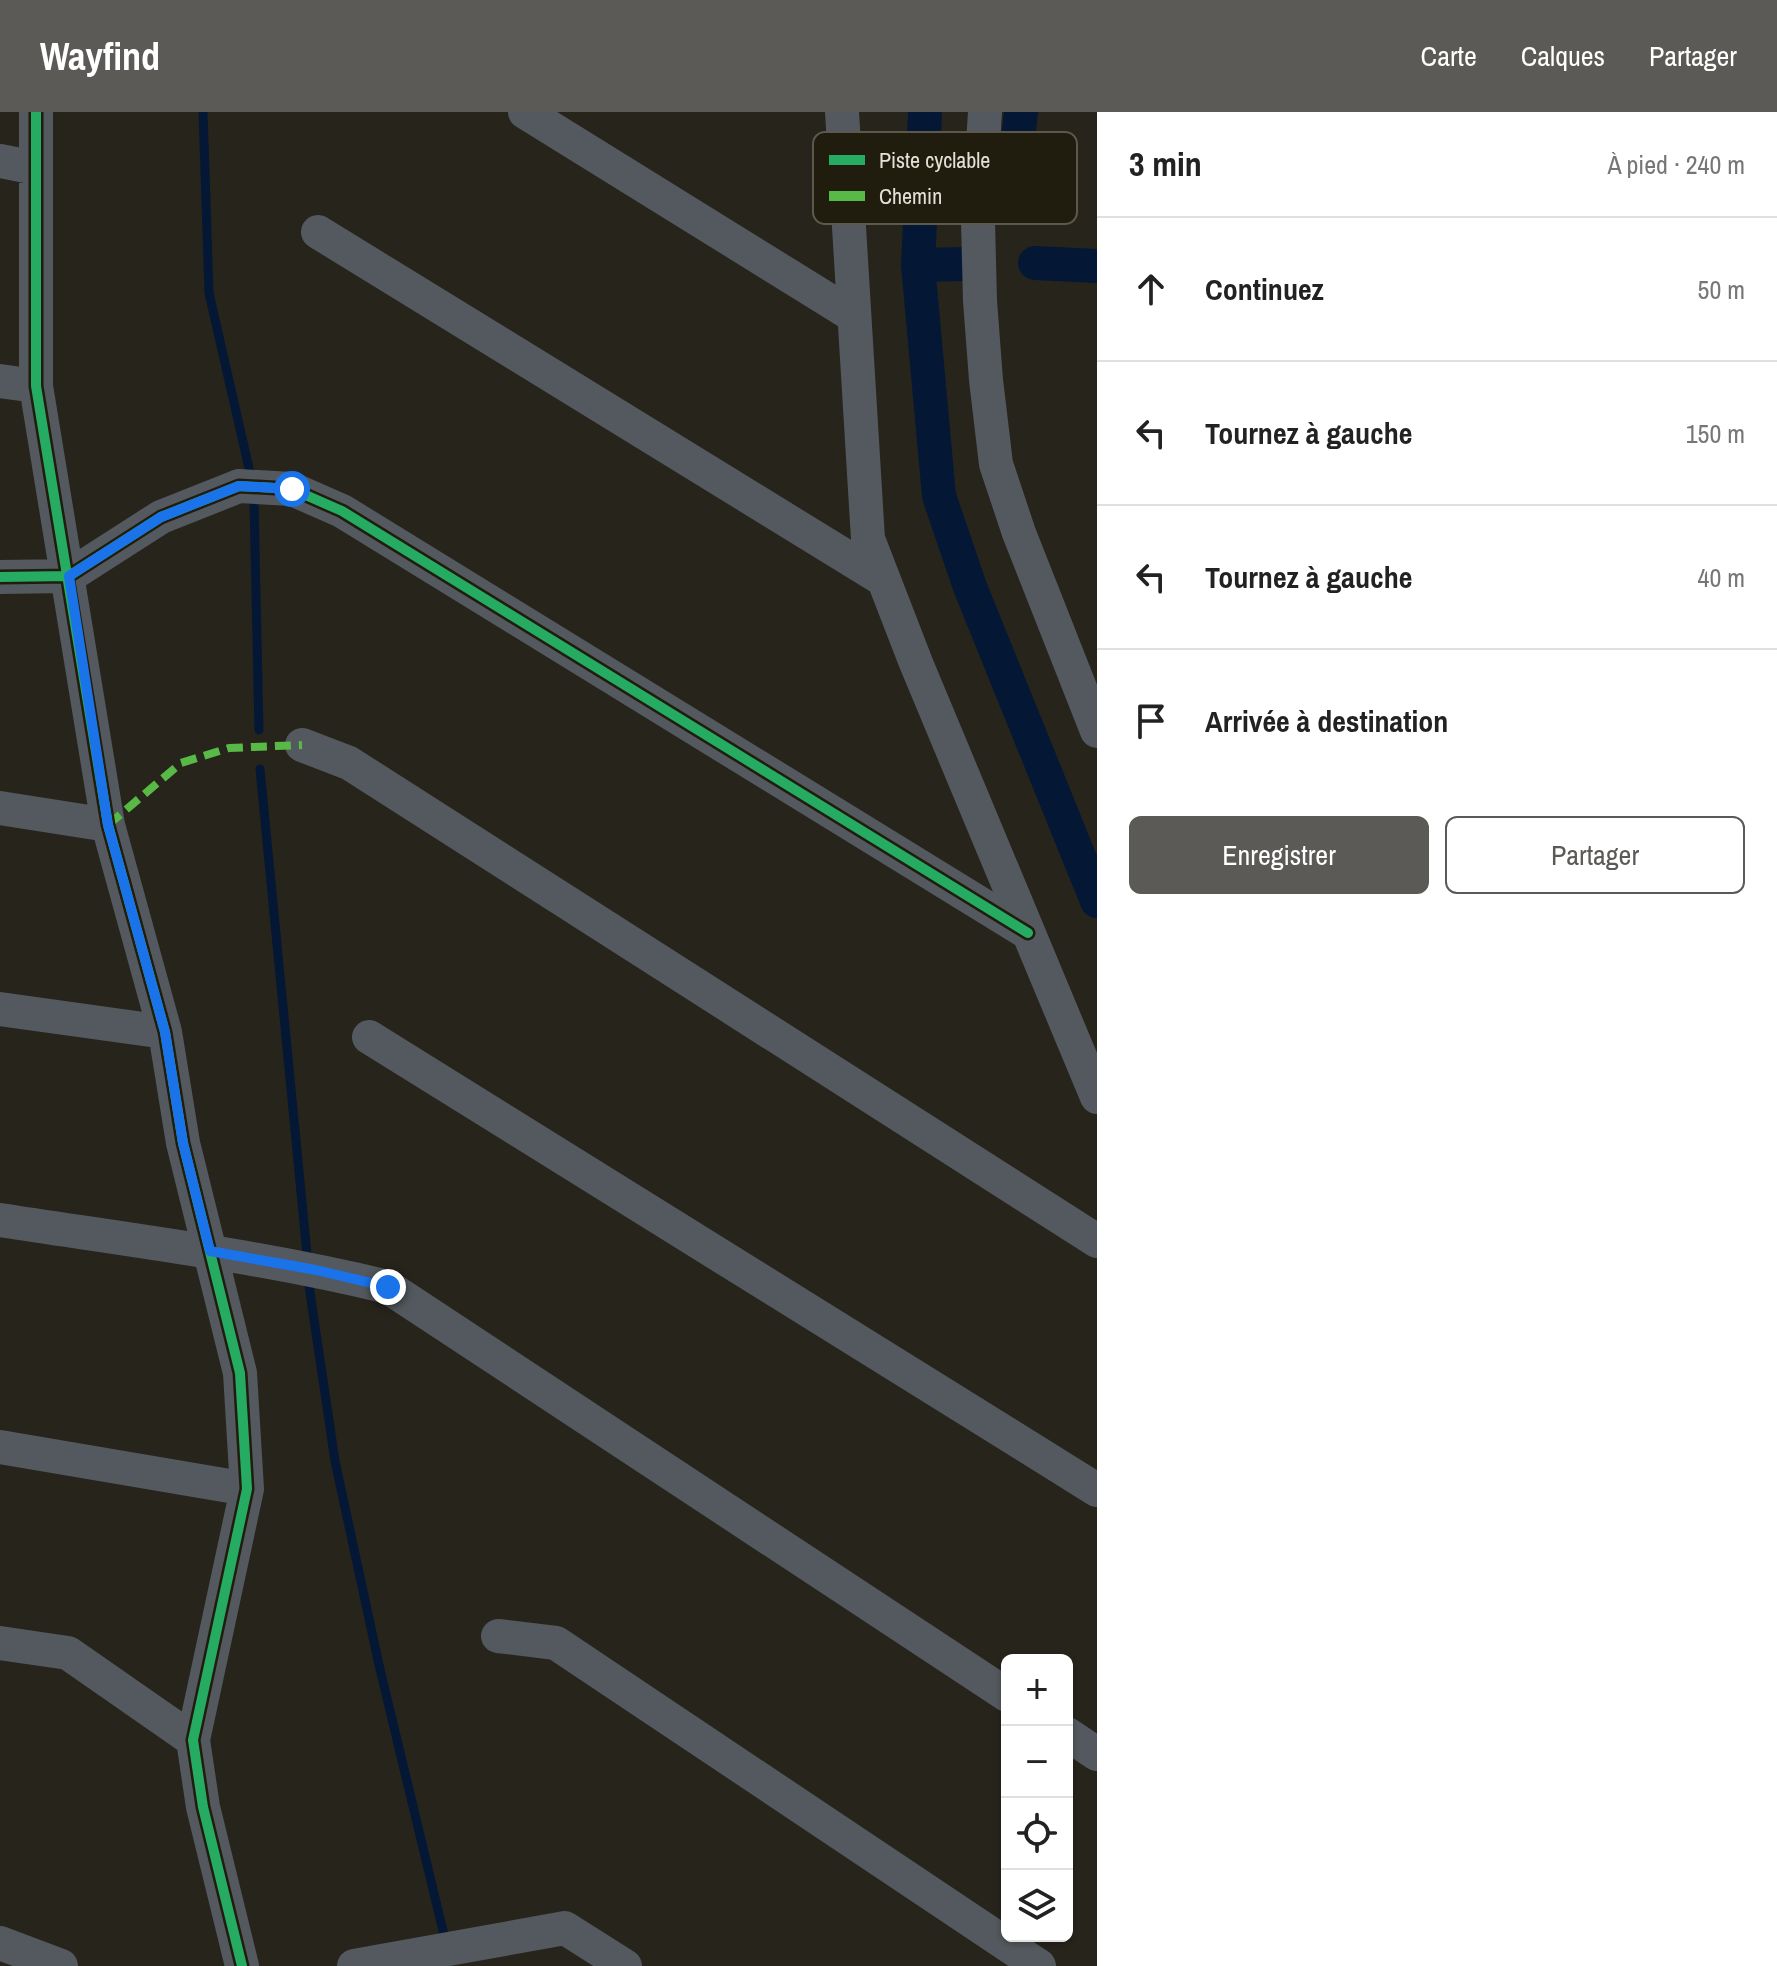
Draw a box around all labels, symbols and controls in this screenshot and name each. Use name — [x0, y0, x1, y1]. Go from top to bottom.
text: Wayfind — [40, 31, 160, 82]
text: Carte — [1421, 37, 1477, 75]
text: Calques — [1521, 37, 1605, 75]
text: Partager — [1649, 37, 1737, 75]
legend — [813, 132, 1077, 224]
text: 3 min — [1129, 141, 1202, 187]
text: Piste cyclable — [879, 145, 990, 175]
text: À pied · 240 m — [1607, 147, 1745, 182]
text: Chemin — [879, 181, 942, 211]
icon: ahead — [1129, 267, 1173, 311]
text: Continuez — [1205, 269, 1324, 309]
text: 50 m — [1698, 272, 1745, 307]
icon: left — [1129, 411, 1173, 455]
text: Tournez à gauche — [1205, 413, 1412, 453]
text: 150 m — [1686, 416, 1745, 451]
route start — [274, 471, 310, 507]
icon: left — [1129, 555, 1173, 599]
text: Tournez à gauche — [1205, 557, 1412, 597]
text: 40 m — [1698, 560, 1745, 595]
icon: arrive — [1129, 699, 1173, 743]
text: Arrivée à destination — [1205, 701, 1448, 741]
button: Enregistrer — [1129, 816, 1429, 894]
button: Partager — [1445, 816, 1745, 894]
route end — [370, 1269, 406, 1305]
map controls — [1001, 1654, 1073, 1942]
button: + — [1001, 1654, 1073, 1726]
button: − — [1001, 1726, 1073, 1798]
button: locate — [1001, 1798, 1073, 1870]
button: layers — [1001, 1870, 1073, 1942]

